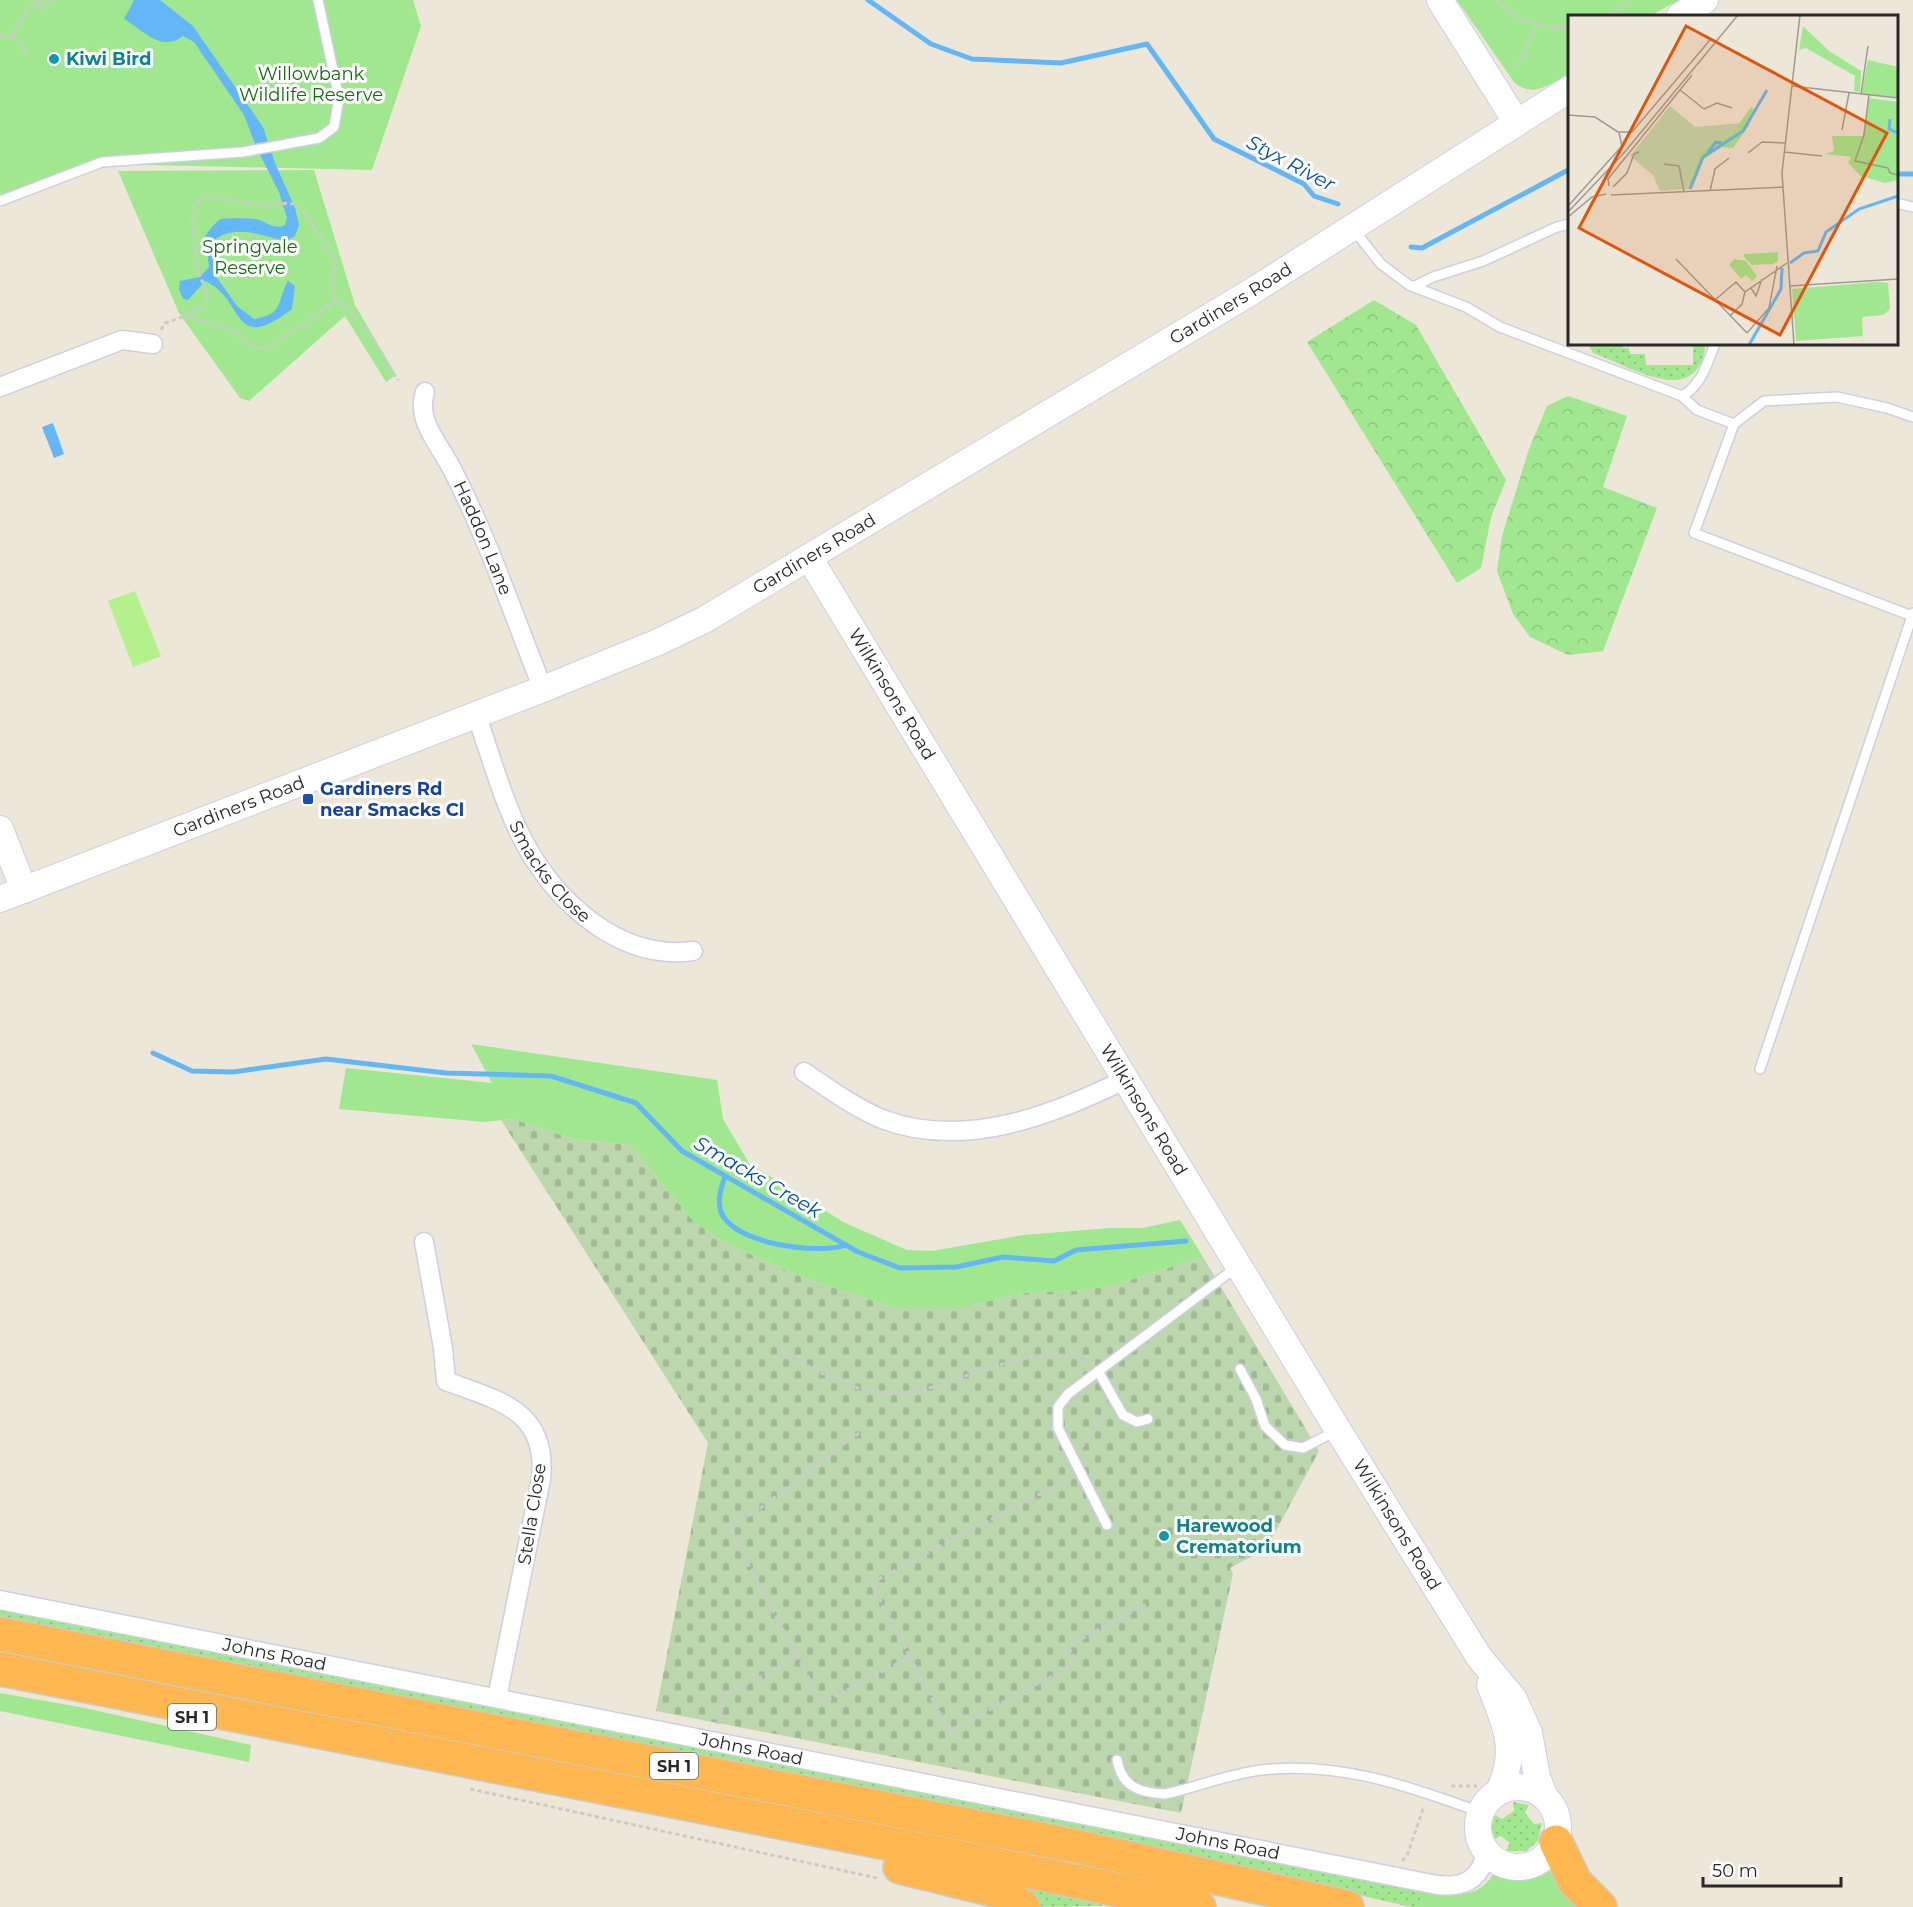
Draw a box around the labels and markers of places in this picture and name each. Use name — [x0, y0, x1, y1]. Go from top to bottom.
place label: Kiwi Bird — [66, 48, 151, 70]
marker: Kiwi Bird — [47, 52, 61, 66]
place label: Gardiners Rd near Smacks Cl — [320, 778, 464, 821]
marker: Gardiners Rd near Smacks Cl — [301, 792, 315, 806]
place label: Harewood Crematorium — [1176, 1515, 1302, 1558]
marker: Harewood Crematorium — [1157, 1529, 1171, 1543]

